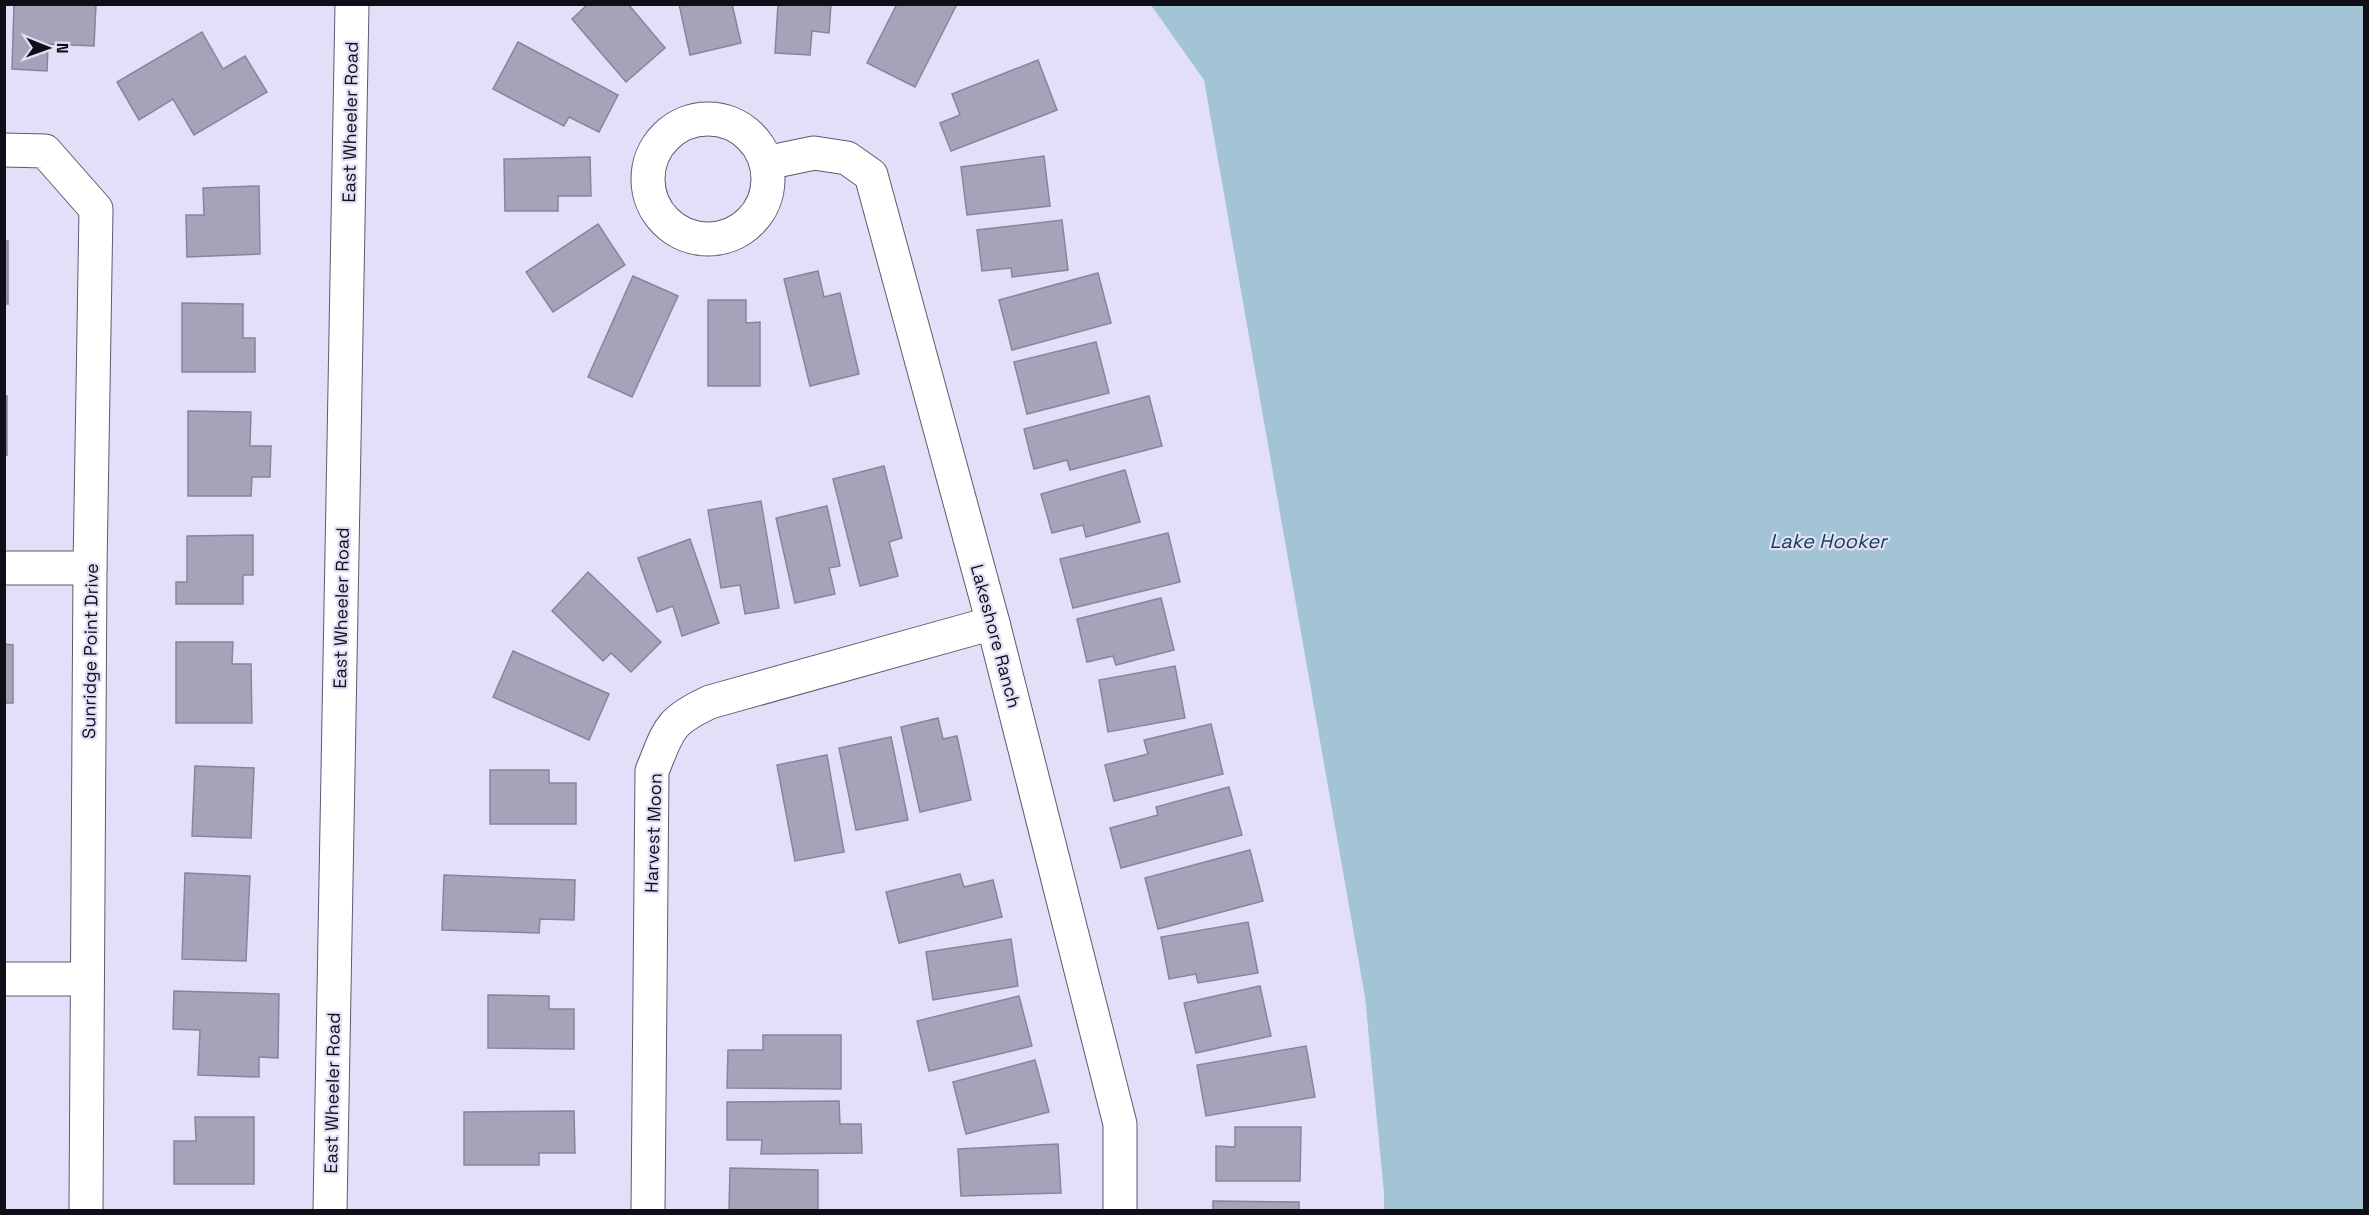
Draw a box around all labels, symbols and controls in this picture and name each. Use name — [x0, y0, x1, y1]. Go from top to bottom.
north arrow — [18, 18, 78, 78]
street label: East Wheeler Road — [337, 41, 363, 203]
text: N — [52, 43, 73, 54]
street label: East Wheeler Road — [328, 527, 354, 689]
water label: Lake Hooker — [1769, 528, 1889, 554]
street label: Lakeshore Ranch — [966, 562, 1026, 710]
street label: Sunridge Point Drive — [77, 563, 103, 739]
street label: Harvest Moon — [639, 773, 667, 893]
street label: East Wheeler Road — [319, 1012, 345, 1174]

